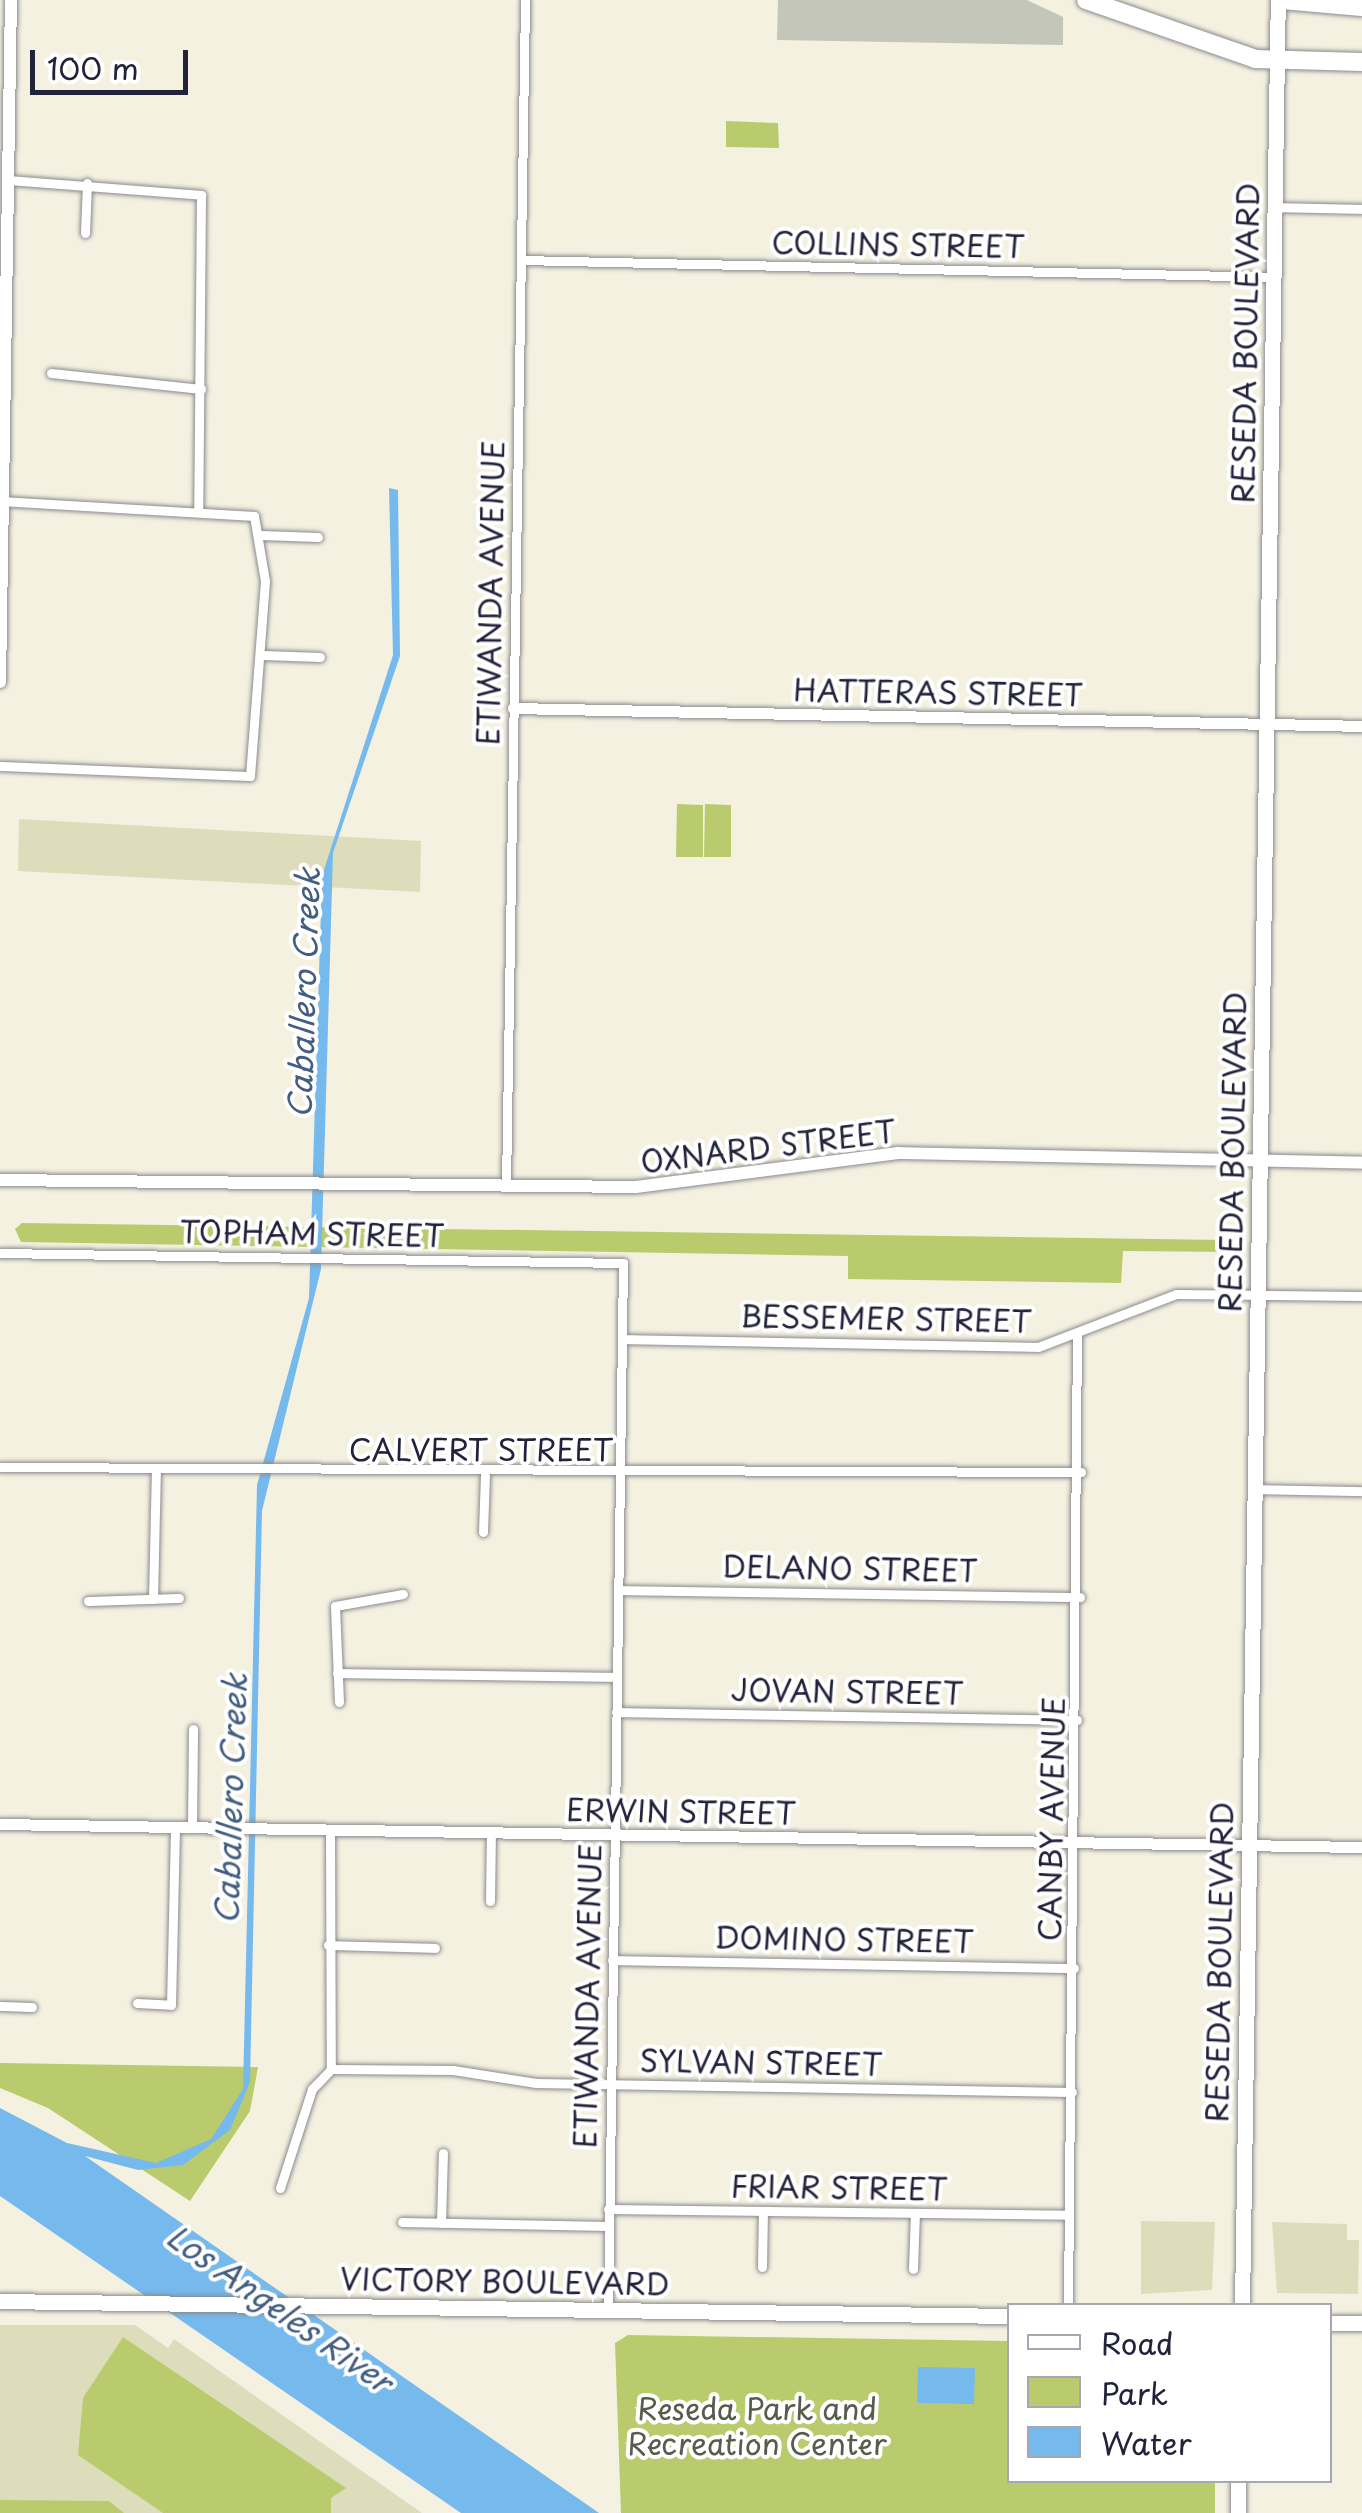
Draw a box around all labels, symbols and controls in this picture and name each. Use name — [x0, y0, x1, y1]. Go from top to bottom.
scale bar — [35, 30, 192, 92]
text: 100 m — [47, 45, 139, 90]
street label: RESEDA BOULEVARD — [1224, 181, 1266, 505]
street label: COLLINS STREET — [770, 224, 1026, 264]
street label: ETIWANDA AVENUE — [469, 441, 511, 745]
street label: HATTERAS STREET — [791, 671, 1085, 713]
water label: Caballero Creek — [279, 867, 327, 1119]
street label: RESEDA BOULEVARD — [1211, 990, 1253, 1314]
street label: OXNARD STREET — [636, 1112, 900, 1180]
street label: TOPHAM STREET — [180, 1213, 444, 1253]
street label: BESSEMER STREET — [738, 1297, 1034, 1339]
street label: CALVERT STREET — [346, 1431, 616, 1467]
street label: DELANO STREET — [721, 1548, 979, 1588]
street label: JOVAN STREET — [730, 1671, 964, 1711]
water label: Caballero Creek — [206, 1673, 254, 1925]
street label: CANBY AVENUE — [1031, 1697, 1071, 1941]
street label: ERWIN STREET — [566, 1791, 796, 1831]
street label: RESEDA BOULEVARD — [1198, 1800, 1240, 2124]
street label: ETIWANDA AVENUE — [566, 1844, 608, 2148]
street label: DOMINO STREET — [714, 1919, 974, 1959]
street label: SYLVAN STREET — [638, 2042, 884, 2082]
street label: FRIAR STREET — [730, 2167, 948, 2207]
water label: Los Angeles River — [158, 2214, 402, 2402]
street label: VICTORY BOULEVARD — [340, 2260, 670, 2302]
legend — [1007, 2303, 1332, 2483]
text: Road — [1101, 2320, 1174, 2365]
text: Park — [1101, 2370, 1168, 2415]
park label: Reseda Park and Recreation Center — [626, 2390, 888, 2460]
text: Water — [1101, 2420, 1192, 2465]

